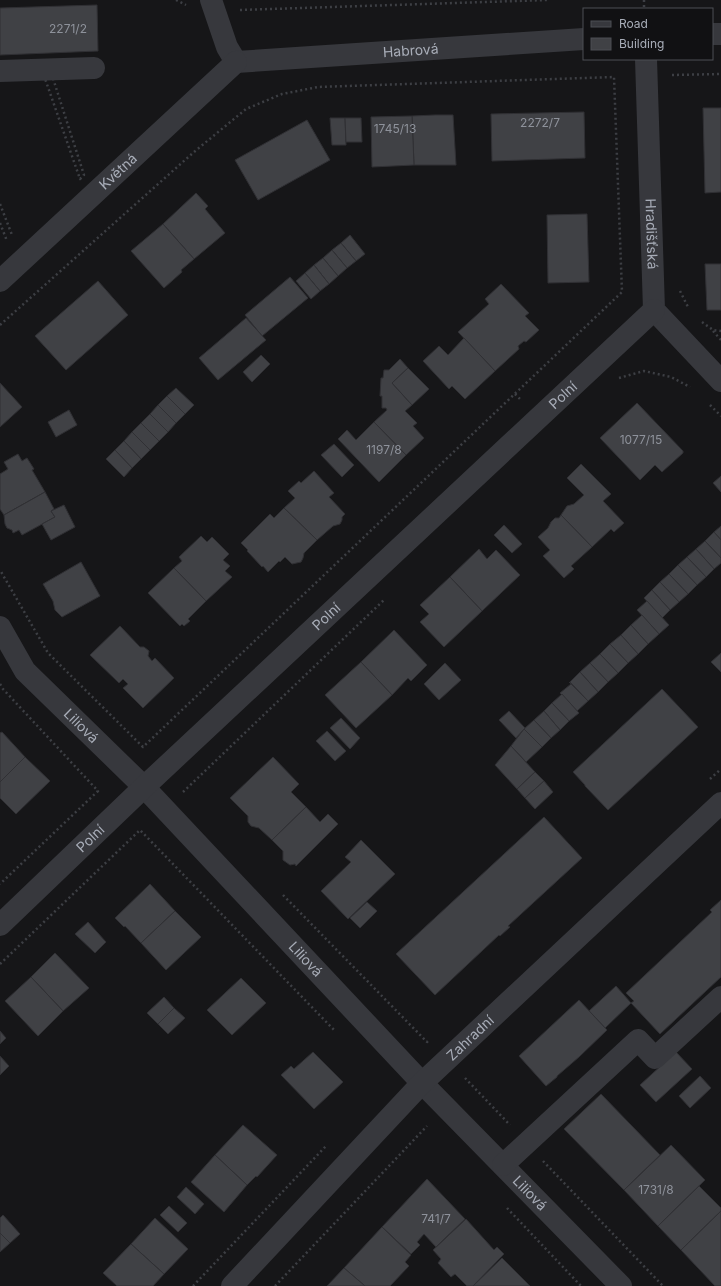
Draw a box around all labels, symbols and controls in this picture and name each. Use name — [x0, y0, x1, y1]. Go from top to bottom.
legend — [583, 8, 713, 60]
text: Road — [619, 16, 648, 31]
house number: 2271/2 — [49, 21, 87, 36]
text: Building — [619, 36, 664, 51]
street label: Habrová — [382, 40, 439, 60]
house number: 2272/7 — [520, 115, 560, 130]
house number: 1745/13 — [374, 121, 416, 136]
street label: Květná — [95, 149, 140, 193]
street label: Hradišťská — [642, 198, 662, 270]
street label: Polní — [545, 377, 581, 412]
house number: 1077/15 — [620, 432, 662, 447]
house number: 1197/8 — [366, 442, 402, 457]
street label: Polní — [308, 599, 344, 633]
street label: Liliová — [61, 705, 102, 746]
street label: Polní — [72, 820, 108, 855]
street label: Liliová — [286, 938, 327, 980]
street label: Zahradní — [443, 1011, 497, 1064]
street label: Liliová — [510, 1172, 551, 1214]
house number: 1731/8 — [638, 1182, 674, 1197]
house number: 741/7 — [421, 1211, 451, 1226]

